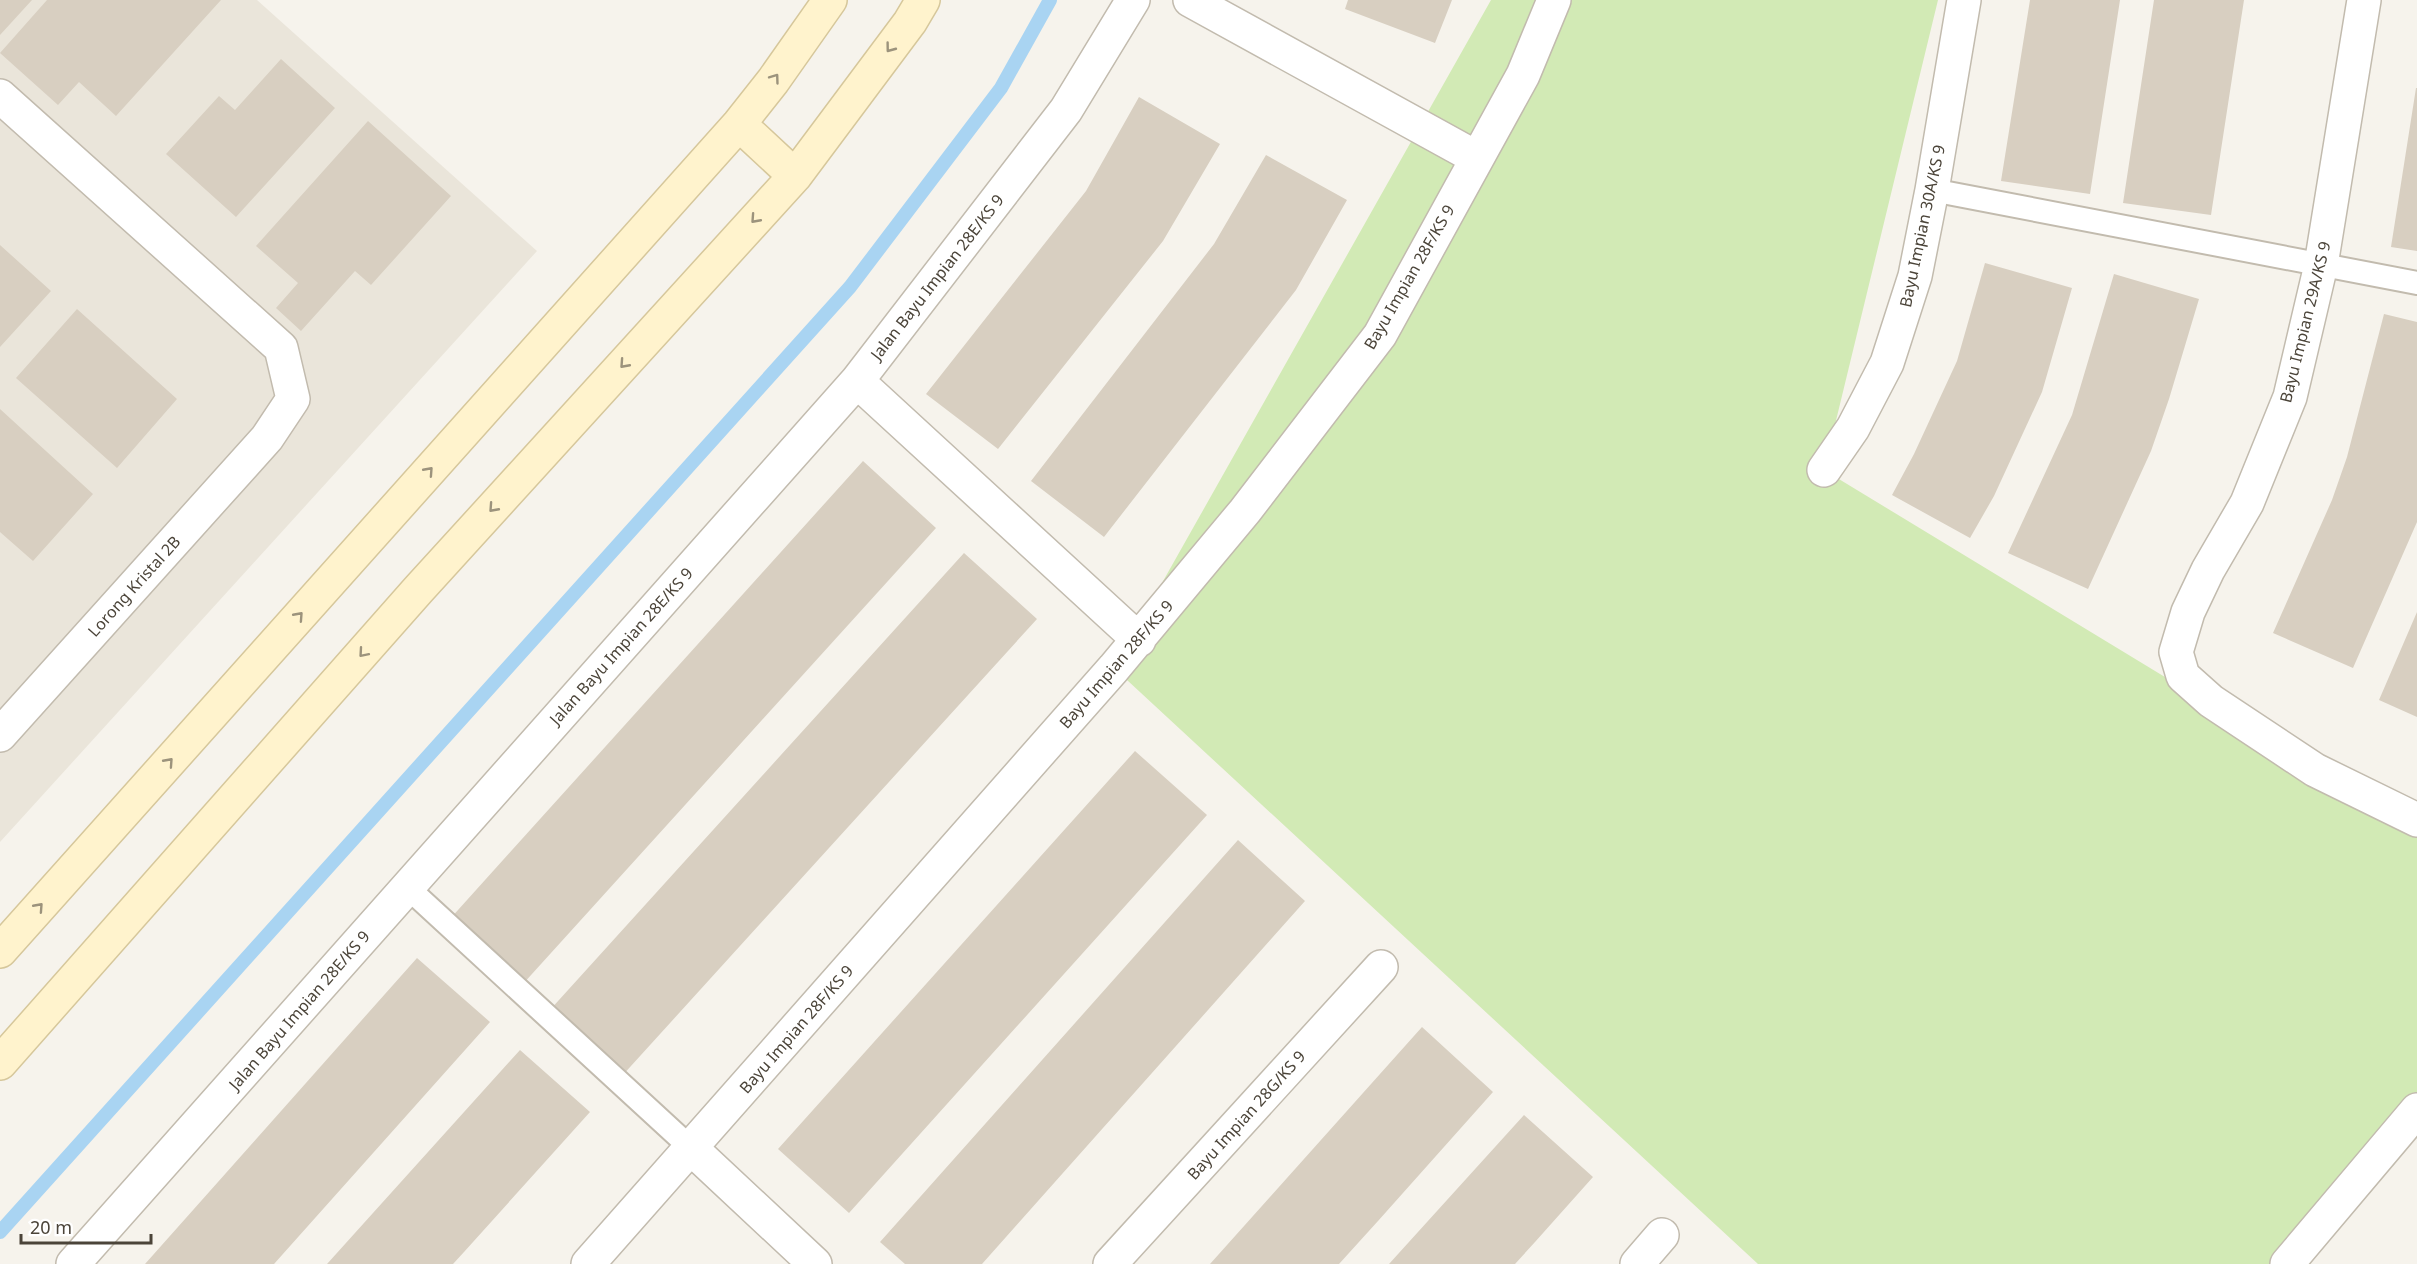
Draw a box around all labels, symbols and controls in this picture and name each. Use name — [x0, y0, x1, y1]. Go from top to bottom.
one-way arrow — [886, 42, 897, 53]
one-way arrow — [768, 73, 779, 84]
street label: Bayu Impian 30A/KS 9 — [1894, 143, 1950, 309]
street label: Jalan Bayu Impian 28E/KS 9 — [864, 190, 1009, 366]
street label: Bayu Impian 28F/KS 9 — [1359, 201, 1459, 353]
one-way arrow — [752, 212, 763, 223]
street label: Bayu Impian 29A/KS 9 — [2274, 239, 2336, 405]
one-way arrow — [620, 357, 631, 367]
one-way arrow — [422, 467, 433, 478]
one-way arrow — [489, 501, 500, 512]
street label: Lorong Kristal 2B — [83, 531, 185, 641]
street label: Jalan Bayu Impian 28E/KS 9 — [543, 563, 698, 731]
street label: Bayu Impian 28F/KS 9 — [1054, 595, 1178, 733]
one-way arrow — [292, 613, 303, 623]
one-way arrow — [359, 646, 370, 657]
one-way arrow — [162, 758, 173, 769]
one-way arrow — [32, 903, 43, 914]
street label: Jalan Bayu Impian 28E/KS 9 — [222, 926, 374, 1096]
street label: Bayu Impian 28F/KS 9 — [734, 960, 858, 1098]
street label: Bayu Impian 28G/KS 9 — [1182, 1046, 1310, 1184]
scale bar — [21, 1207, 152, 1245]
text: 20 m — [30, 1215, 72, 1239]

